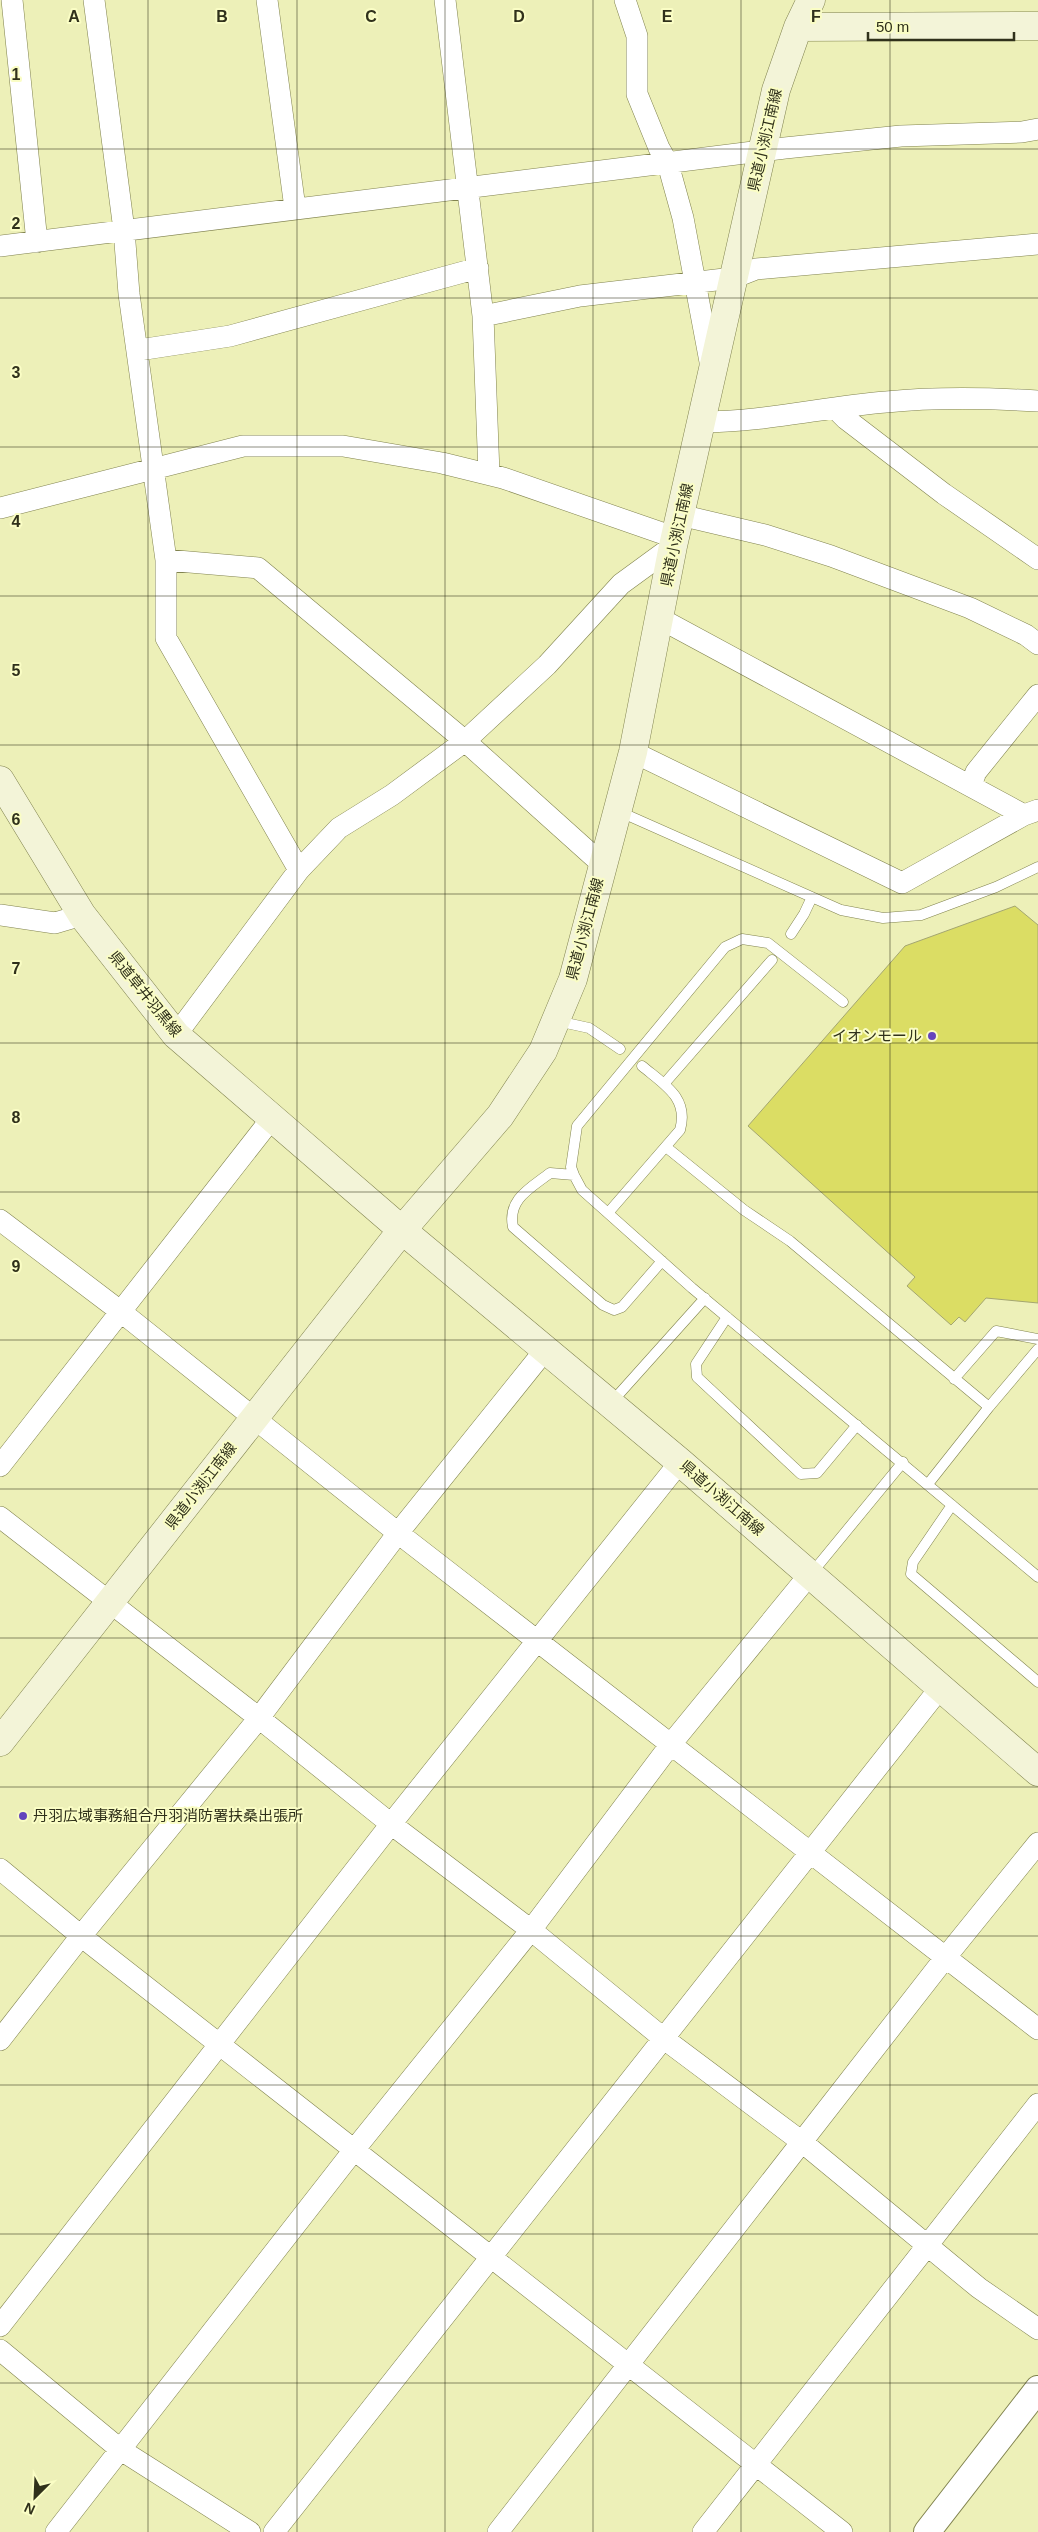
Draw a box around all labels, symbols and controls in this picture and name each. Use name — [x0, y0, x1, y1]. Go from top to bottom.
text: A — [68, 8, 80, 25]
text: B — [216, 8, 228, 25]
text: C — [365, 8, 377, 25]
text: D — [513, 8, 525, 25]
text: E — [662, 8, 673, 25]
text: F — [811, 8, 821, 25]
scale bar — [868, 10, 1014, 42]
text: 50 m — [876, 18, 909, 35]
text: 1 — [12, 66, 21, 83]
street label: 県道小渕江南線 — [744, 87, 785, 193]
text: 2 — [12, 215, 21, 232]
text: 3 — [12, 364, 21, 381]
street label: 県道小渕江南線 — [657, 482, 696, 588]
text: 4 — [12, 513, 21, 530]
text: 5 — [12, 662, 21, 679]
text: 6 — [12, 811, 21, 828]
street label: 県道小渕江南線 — [563, 876, 606, 982]
street label: 県道草井羽黒線 — [106, 948, 185, 1040]
text: 7 — [12, 960, 21, 977]
place label: イオンモール — [832, 1027, 922, 1044]
marker: イオンモール — [926, 1030, 938, 1042]
text: 8 — [12, 1109, 21, 1126]
text: 9 — [12, 1258, 21, 1275]
street label: 県道小渕江南線 — [162, 1439, 240, 1532]
street label: 県道小渕江南線 — [677, 1457, 768, 1538]
place label: 丹羽広域事務組合丹羽消防署扶桑出張所 — [33, 1807, 303, 1824]
marker: 丹羽広域事務組合丹羽消防署扶桑出張所 — [17, 1810, 29, 1822]
north arrow — [10, 2472, 60, 2522]
text: N — [22, 2500, 38, 2518]

